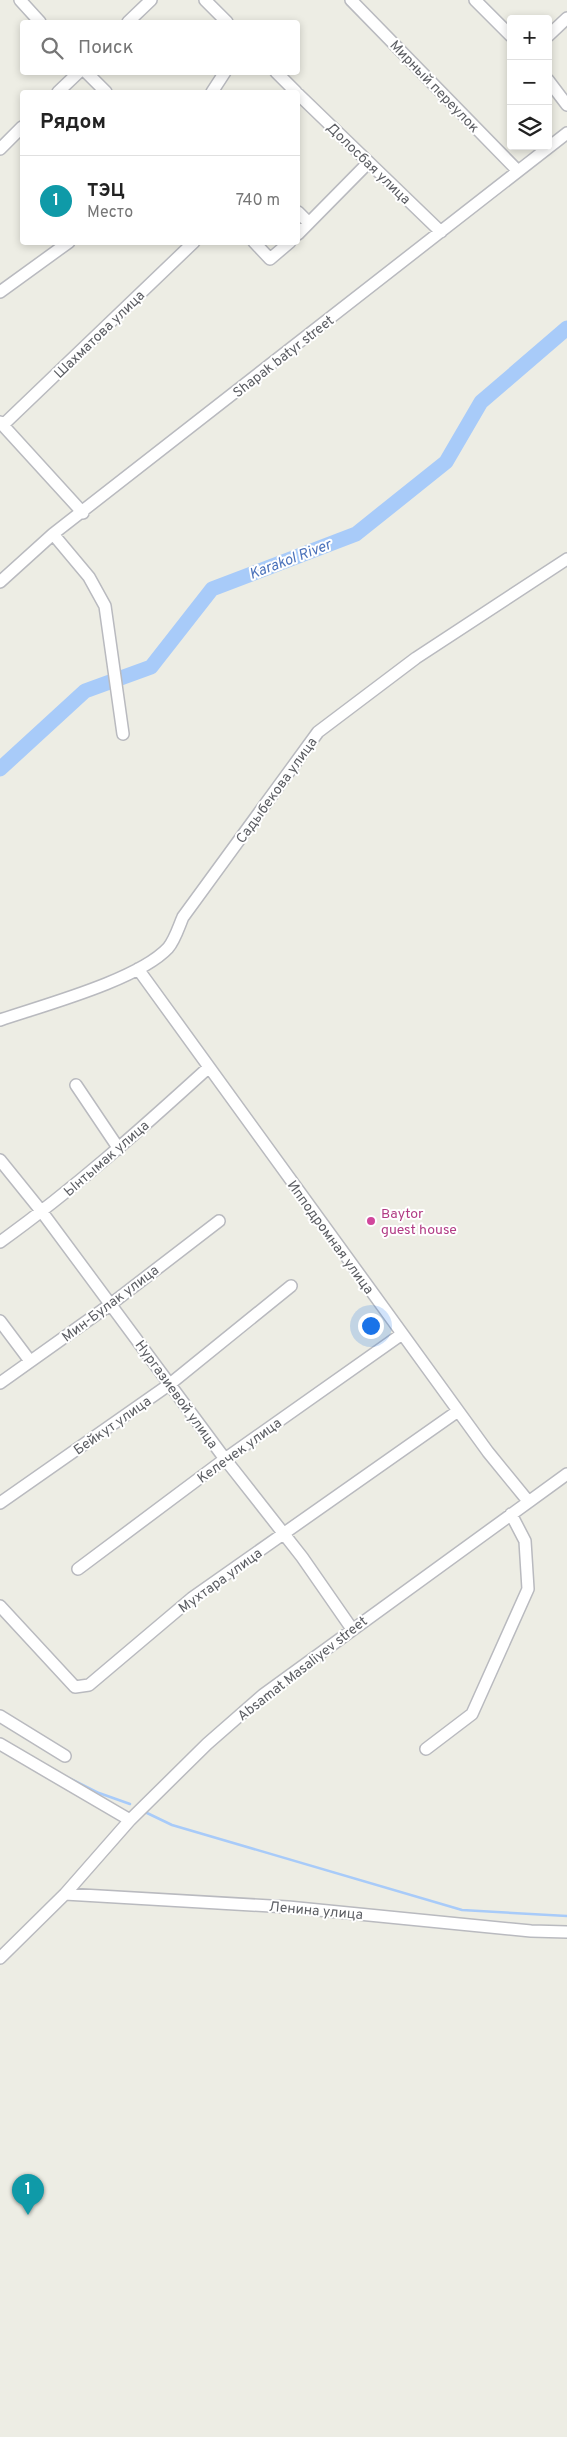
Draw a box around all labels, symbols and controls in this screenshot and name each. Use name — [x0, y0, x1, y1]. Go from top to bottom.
map controls — [507, 15, 552, 150]
button: + — [507, 15, 552, 60]
search box — [20, 20, 300, 75]
icon: search — [38, 34, 66, 62]
text: Поиск — [78, 36, 134, 60]
street label: Мирный переулок — [386, 37, 482, 137]
button: − — [507, 60, 552, 105]
button: layers — [507, 105, 552, 150]
text: Рядом — [40, 109, 106, 136]
street label: Долосбая улица — [322, 120, 414, 209]
text: ТЭЦ — [87, 179, 125, 203]
text: 1 — [53, 191, 59, 211]
text: 740 m — [236, 191, 280, 211]
text: Место — [87, 203, 133, 223]
street label: Шахматова улица — [51, 288, 149, 383]
street label: Shapak batyr street — [230, 313, 338, 402]
water label: Karakol River — [247, 536, 335, 585]
street label: Садыбекова улица — [233, 734, 321, 847]
street label: Ынтымак улица — [61, 1117, 153, 1201]
street label: Ипподромная улица — [283, 1178, 377, 1298]
place label: Baytor guest house — [381, 1206, 457, 1239]
marker: Baytor guest house — [365, 1215, 377, 1227]
street label: Мин-Булак улица — [59, 1262, 163, 1346]
your location — [358, 1313, 384, 1339]
street label: Нургазиевой улица — [131, 1337, 221, 1452]
street label: Бейкут улица — [71, 1393, 155, 1459]
street label: Келечек улица — [194, 1415, 285, 1488]
street label: Мухтара улица — [176, 1545, 266, 1617]
street label: Absamat Masaliyev street — [235, 1613, 371, 1725]
street label: Ленина улица — [268, 1899, 364, 1924]
pin: 1 — [12, 2174, 44, 2215]

